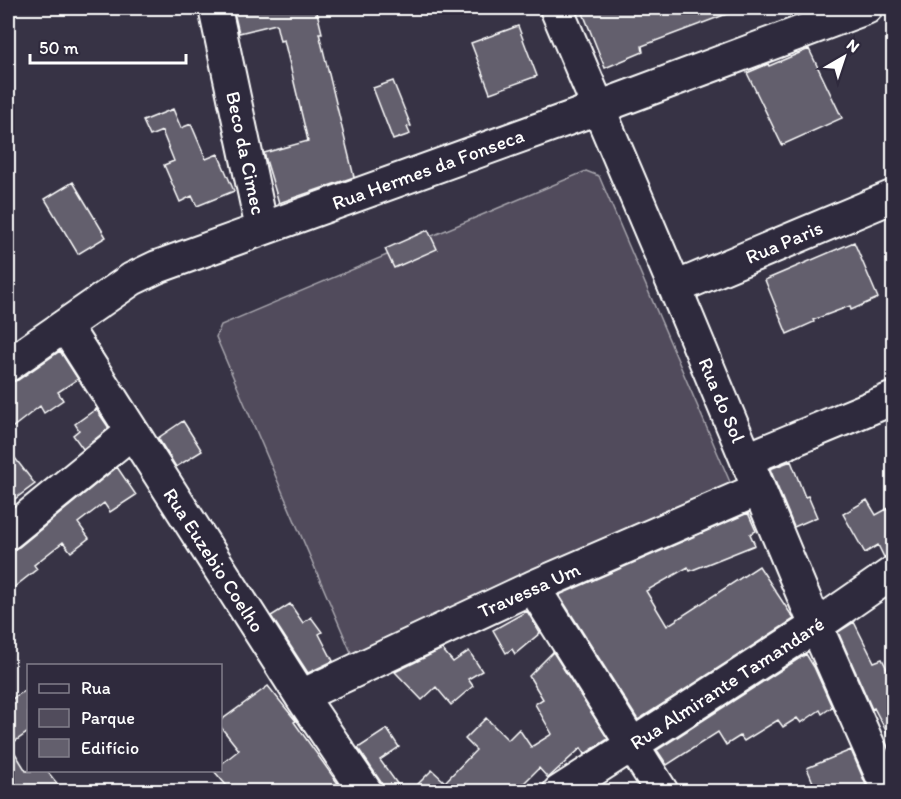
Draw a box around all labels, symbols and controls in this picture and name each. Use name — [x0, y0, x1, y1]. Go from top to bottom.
scale bar — [30, 27, 186, 65]
north arrow — [814, 27, 874, 87]
text: N — [843, 35, 863, 57]
text: 50 m — [39, 37, 79, 59]
street label: Beco da Cimec — [221, 89, 271, 217]
street label: Rua Hermes da Fonseca — [329, 123, 527, 215]
street label: Rua Paris — [742, 215, 826, 269]
street label: Rua do Sol — [693, 354, 751, 447]
street label: Rua Euzebio Coelho — [158, 483, 270, 637]
street label: Travessa Um — [474, 557, 584, 623]
street label: Rua Almirante Tamandaré — [626, 611, 828, 755]
legend — [27, 664, 222, 772]
text: Rua — [81, 677, 111, 699]
text: Parque — [81, 707, 135, 729]
text: Edifício — [81, 737, 139, 759]

